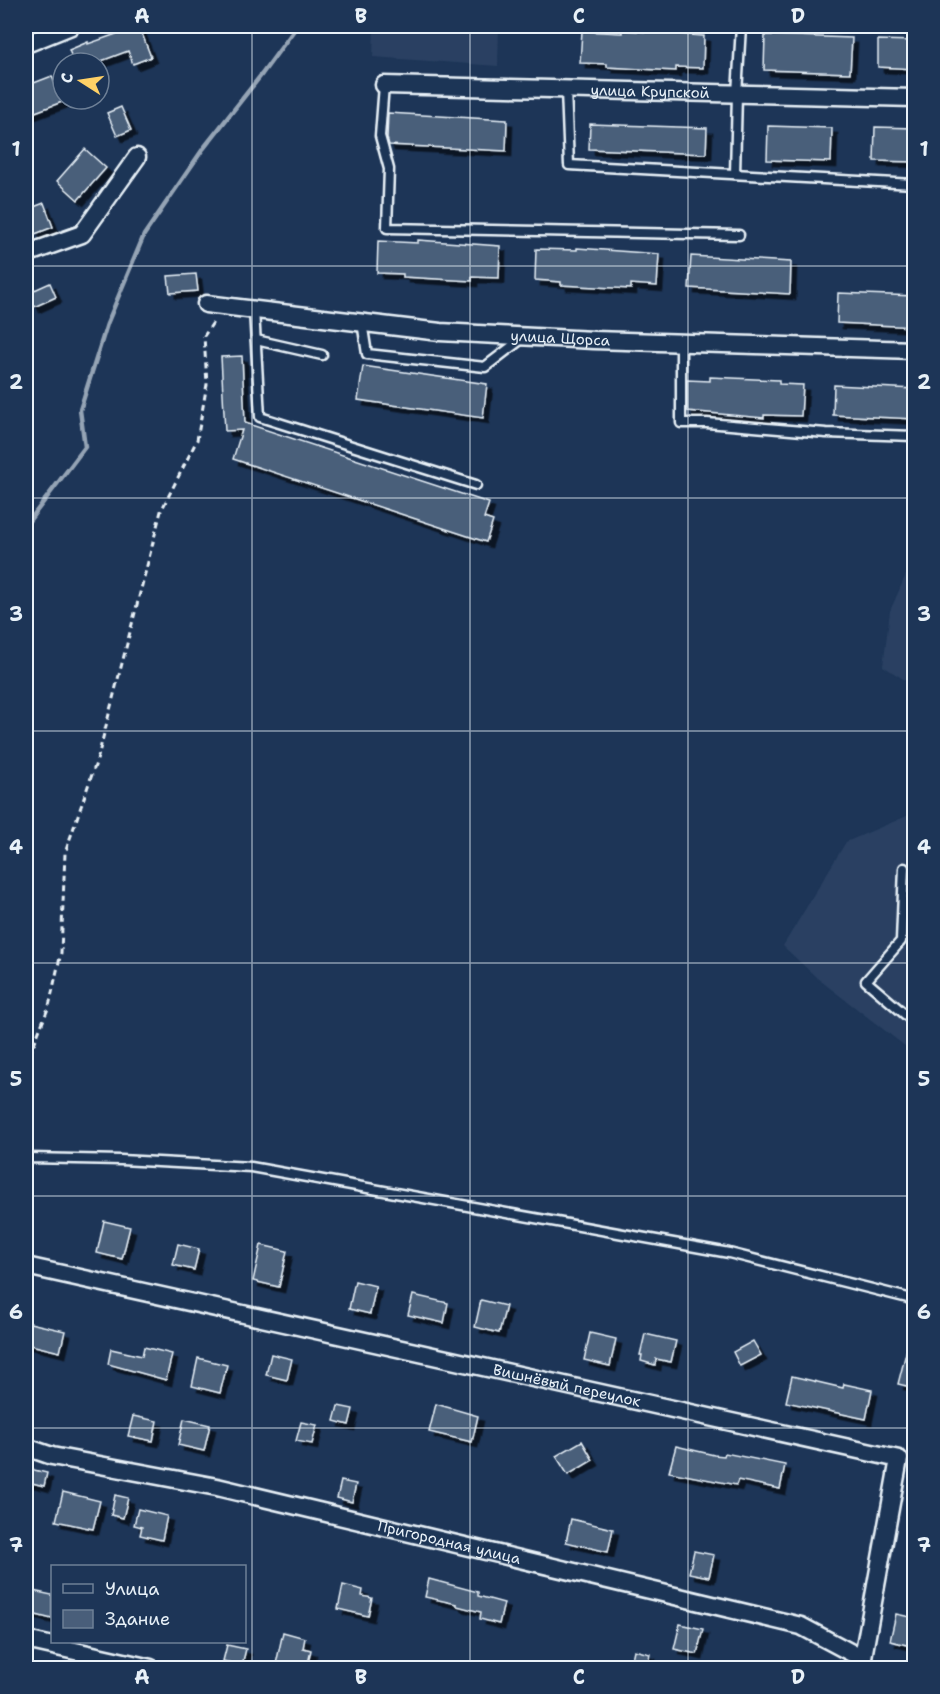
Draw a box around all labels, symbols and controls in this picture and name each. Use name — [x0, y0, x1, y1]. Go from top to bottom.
text: A — [134, 3, 150, 29]
text: B — [355, 3, 367, 29]
text: C — [573, 3, 585, 29]
text: D — [791, 3, 805, 29]
north arrow — [51, 51, 111, 111]
text: С — [56, 71, 78, 85]
street label: улица Крупской — [590, 80, 710, 103]
text: 1 — [11, 136, 21, 162]
text: 1 — [919, 136, 929, 162]
street label: улица Щорса — [510, 326, 611, 351]
text: 2 — [9, 369, 23, 395]
text: 2 — [917, 369, 931, 395]
text: 3 — [9, 601, 23, 627]
text: 3 — [917, 601, 931, 627]
text: 4 — [9, 834, 23, 860]
text: 4 — [917, 834, 931, 860]
text: 5 — [10, 1066, 22, 1092]
text: 5 — [918, 1066, 930, 1092]
text: 6 — [9, 1299, 23, 1325]
text: 6 — [917, 1299, 931, 1325]
street label: Вишнёвый переулок — [491, 1360, 643, 1412]
street label: Пригородная улица — [376, 1516, 523, 1569]
text: 7 — [9, 1532, 23, 1558]
text: 7 — [917, 1532, 931, 1558]
legend — [51, 1565, 246, 1643]
text: Улица — [105, 1577, 159, 1601]
text: Здание — [105, 1607, 170, 1631]
text: A — [134, 1664, 150, 1690]
text: B — [355, 1664, 367, 1690]
text: C — [573, 1664, 585, 1690]
text: D — [791, 1664, 805, 1690]

